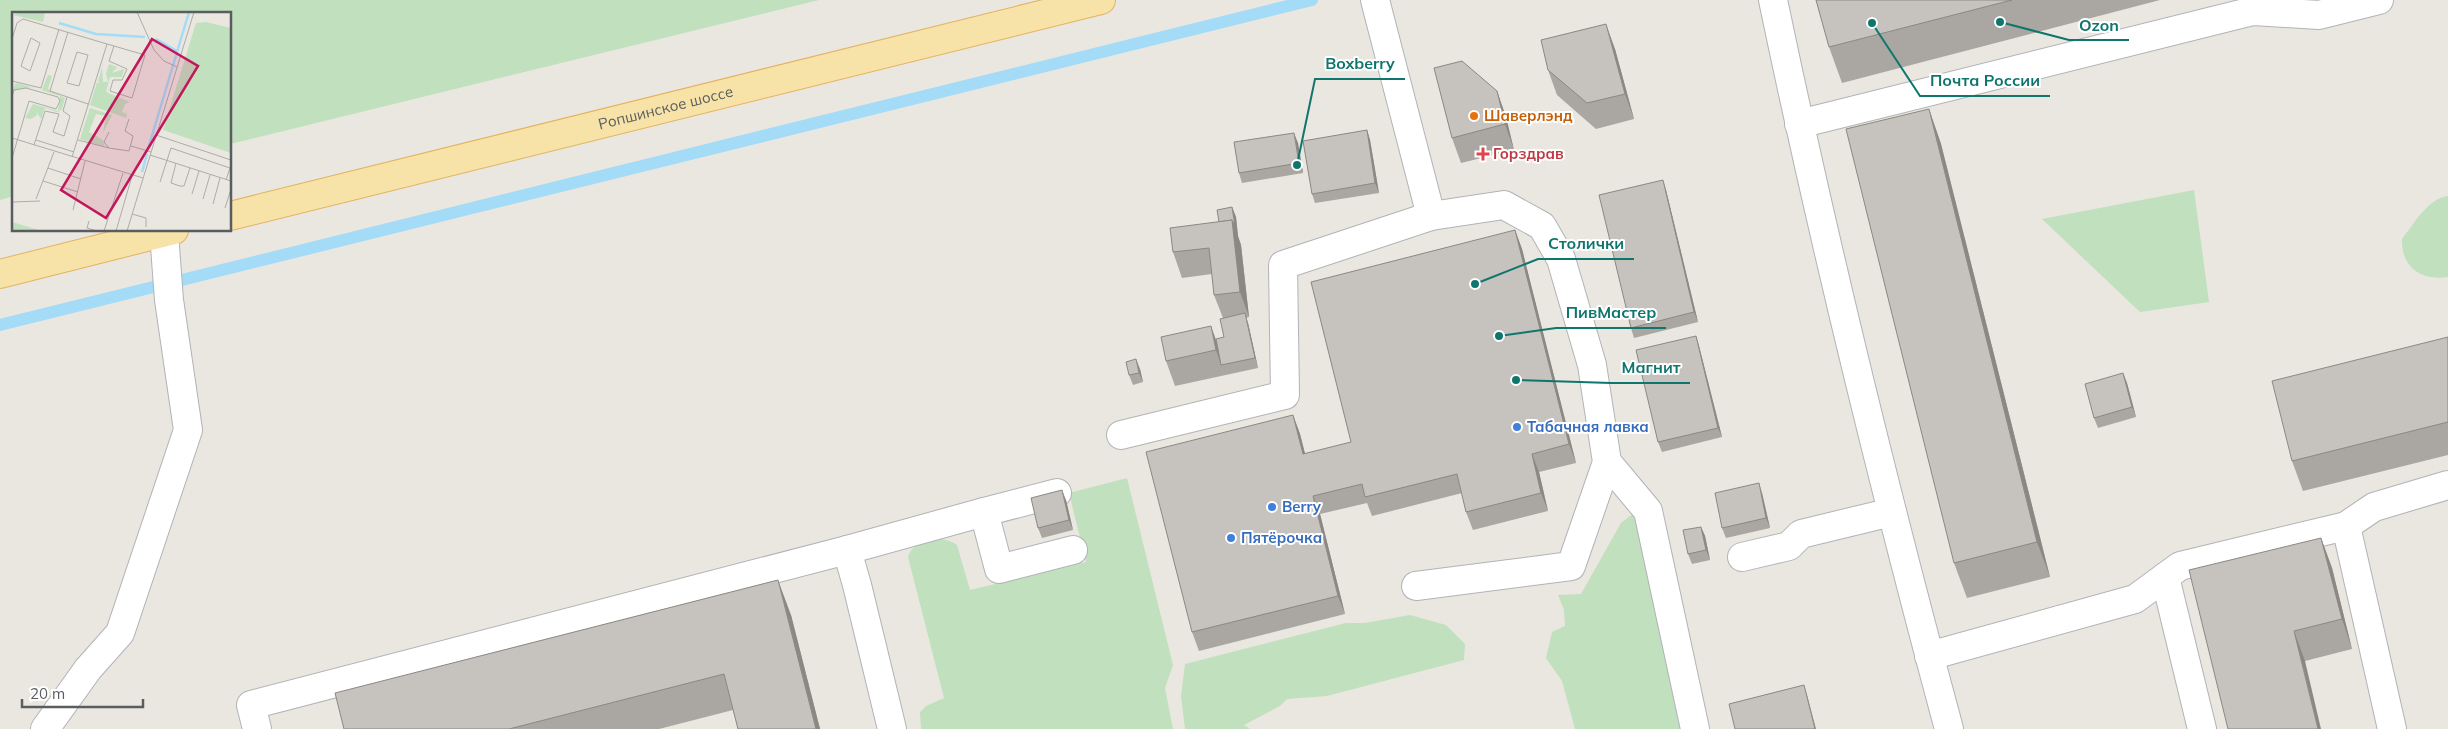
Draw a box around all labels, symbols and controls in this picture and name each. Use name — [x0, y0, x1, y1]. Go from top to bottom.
callout: Ozon — [2069, 9, 2129, 40]
inset map — [12, 12, 231, 231]
text: Ozon — [2079, 15, 2119, 35]
callout: Boxberry — [1315, 48, 1405, 79]
text: Boxberry — [1325, 53, 1395, 73]
callout: Почта России — [1920, 65, 2050, 96]
text: Почта России — [1930, 70, 2040, 90]
street label: Ропшинское шоссе — [596, 82, 735, 133]
place label: Шаверлэнд — [1484, 106, 1573, 125]
marker: Шаверлэнд — [1468, 110, 1480, 122]
place label: Горздрав — [1493, 144, 1564, 163]
marker: Горздрав — [1477, 148, 1489, 160]
callout: Столички — [1538, 228, 1634, 259]
text: Столички — [1548, 233, 1624, 253]
callout: ПивМастер — [1556, 297, 1666, 328]
text: ПивМастер — [1566, 302, 1656, 322]
callout: Магнит — [1611, 352, 1690, 383]
text: Магнит — [1621, 357, 1681, 377]
place label: Табачная лавка — [1527, 417, 1649, 436]
marker: Табачная лавка — [1511, 421, 1523, 433]
place label: Berry — [1282, 497, 1322, 516]
marker: Berry — [1266, 501, 1278, 513]
place label: Пятёрочка — [1241, 528, 1322, 547]
marker: Пятёрочка — [1225, 532, 1237, 544]
scale bar — [22, 676, 144, 708]
text: 20 m — [30, 684, 65, 703]

